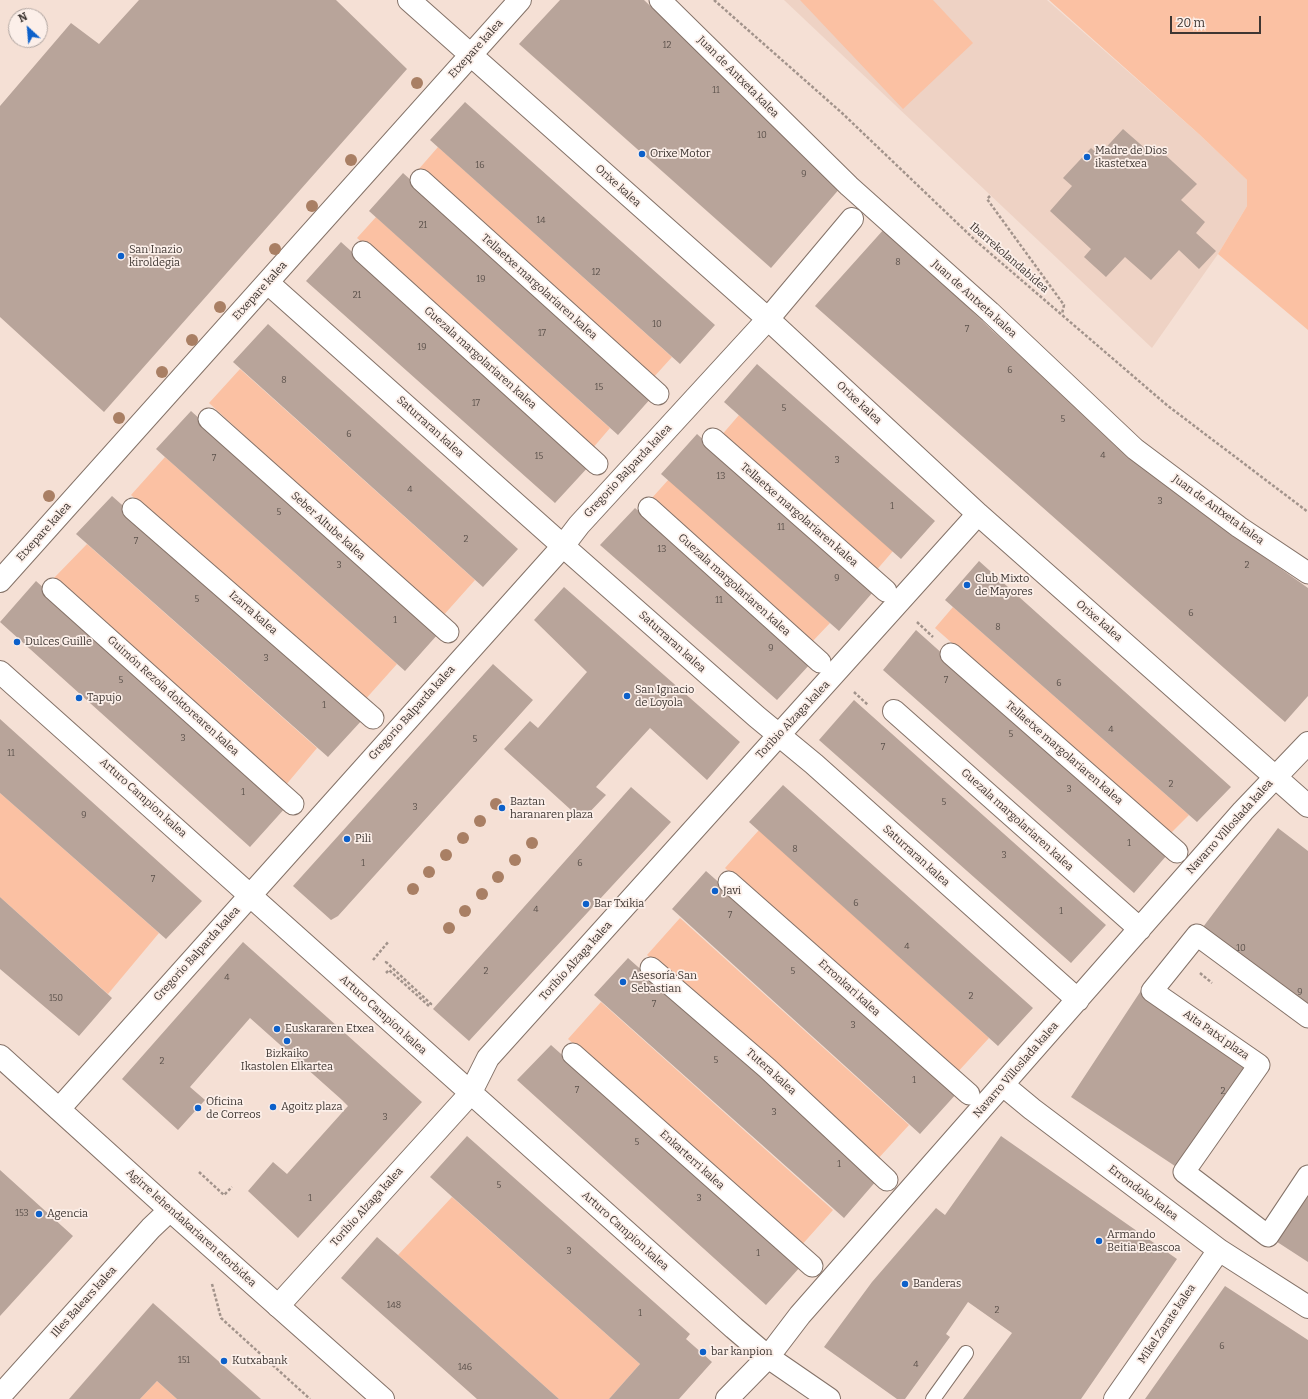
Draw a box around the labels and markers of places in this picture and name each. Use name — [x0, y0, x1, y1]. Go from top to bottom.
place label: Madre de Dios ikastetxea — [1095, 144, 1167, 170]
place label: Orixe Motor — [650, 147, 711, 161]
marker: Orixe Motor — [637, 149, 647, 159]
marker: Madre de Dios ikastetxea — [1082, 152, 1092, 162]
place label: San Inazio kiroldegia — [129, 243, 182, 269]
marker: San Inazio kiroldegia — [116, 251, 126, 261]
place label: Club Mixto de Mayores — [975, 572, 1033, 598]
marker: Club Mixto de Mayores — [962, 580, 972, 590]
place label: Dulces Guille — [25, 635, 92, 649]
marker: Dulces Guille — [12, 637, 22, 647]
place label: San Ignacio de Loyola — [635, 683, 694, 709]
place label: Tapujo — [87, 691, 122, 705]
marker: San Ignacio de Loyola — [622, 691, 632, 701]
marker: Tapujo — [74, 693, 84, 703]
place label: Baztan haranaren plaza — [510, 795, 593, 821]
marker: Baztan haranaren plaza — [497, 803, 507, 813]
place label: Pili — [355, 832, 371, 846]
marker: Pili — [342, 834, 352, 844]
place label: Javi — [723, 884, 741, 898]
marker: Javi — [710, 886, 720, 896]
place label: Bar Txikia — [594, 897, 644, 911]
marker: Bar Txikia — [581, 899, 591, 909]
place label: Asesoría San Sebastian — [631, 969, 697, 995]
marker: Asesoría San Sebastian — [618, 977, 628, 987]
place label: Euskararen Etxea — [285, 1022, 374, 1036]
marker: Euskararen Etxea — [272, 1024, 282, 1034]
marker: Bizkaiko Ikastolen Elkartea — [282, 1036, 292, 1046]
place label: Bizkaiko Ikastolen Elkartea — [241, 1047, 333, 1073]
place label: Oficina de Correos — [206, 1095, 261, 1121]
place label: Agoitz plaza — [281, 1100, 342, 1114]
marker: Agoitz plaza — [268, 1102, 278, 1112]
marker: Oficina de Correos — [193, 1103, 203, 1113]
place label: Agencia — [47, 1207, 88, 1221]
marker: Agencia — [34, 1209, 44, 1219]
place label: Armando Beitia Beascoa — [1107, 1228, 1181, 1254]
marker: Armando Beitia Beascoa — [1094, 1236, 1104, 1246]
place label: Banderas — [913, 1277, 961, 1291]
marker: Banderas — [900, 1279, 910, 1289]
place label: bar kanpion — [711, 1345, 772, 1359]
marker: bar kanpion — [698, 1347, 708, 1357]
place label: Kutxabank — [232, 1354, 287, 1368]
marker: Kutxabank — [219, 1356, 229, 1366]

